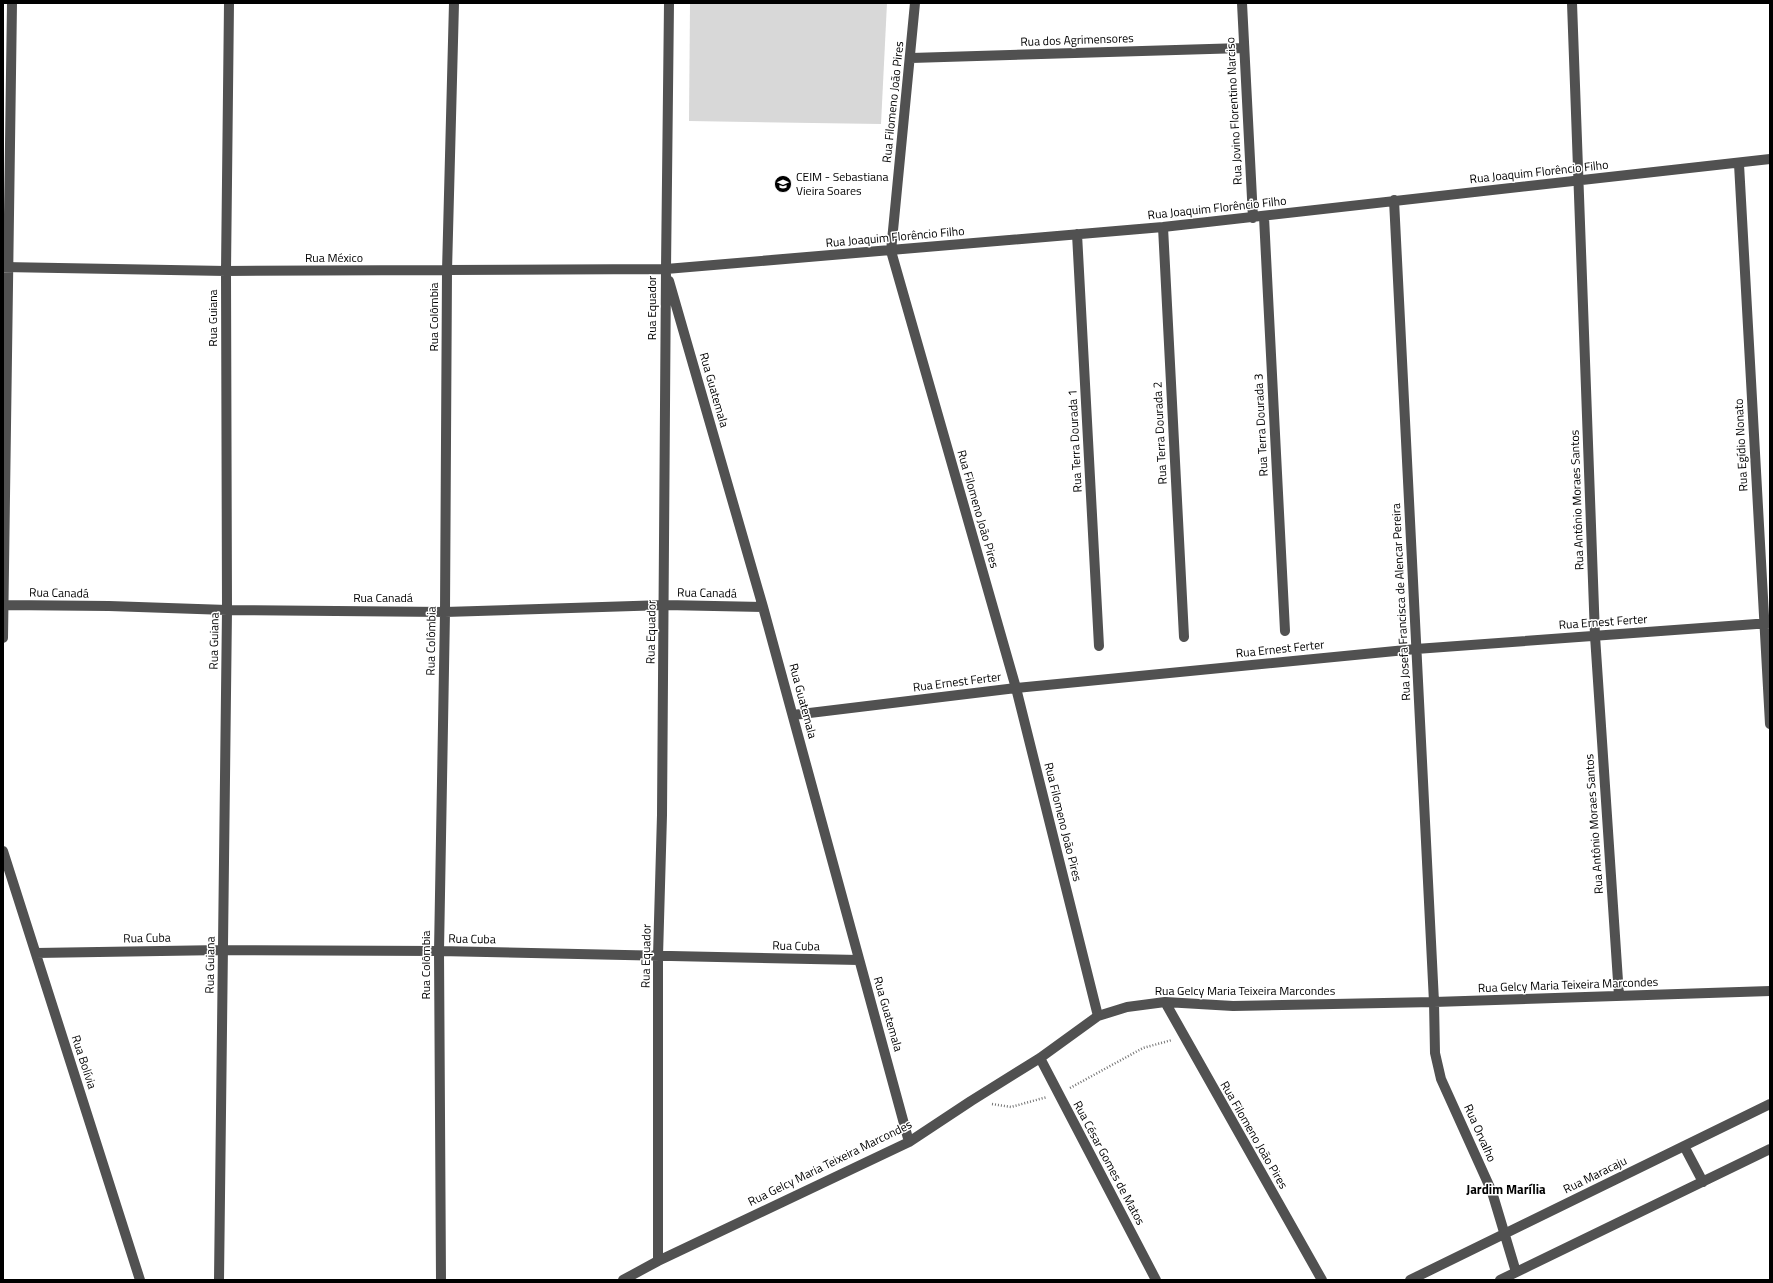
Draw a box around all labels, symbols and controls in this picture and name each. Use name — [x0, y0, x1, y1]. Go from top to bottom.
street label: Rua dos Agrimensores — [1020, 28, 1134, 51]
street label: Rua Jovino Florentino Narciso — [1220, 37, 1247, 185]
street label: Rua Filomeno João Pires — [877, 40, 908, 164]
street label: Rua Joaquim Florêncio Filho — [1469, 155, 1609, 188]
place label: CEIM - Sebastiana Vieira Soares — [796, 167, 889, 200]
school or university icon: CEIM - Sebastiana Vieira Soares — [773, 174, 793, 194]
street label: Rua Joaquim Florêncio Filho — [1147, 191, 1287, 224]
street label: Rua Joaquim Florêncio Filho — [825, 221, 965, 252]
street label: Rua México — [305, 248, 363, 267]
street label: Rua Equador — [642, 276, 661, 340]
street label: Rua Colômbia — [424, 282, 443, 352]
street label: Rua Guiana — [203, 289, 222, 347]
street label: Rua Guatemala — [695, 350, 734, 430]
street label: Rua Terra Dourada 3 — [1248, 373, 1273, 477]
street label: Rua Terra Dourada 2 — [1147, 381, 1172, 485]
street label: Rua Terra Dourada 1 — [1062, 389, 1087, 493]
street label: Rua Egídio Nonato — [1729, 398, 1752, 492]
street label: Rua Antônio Moraes Santos — [1565, 429, 1588, 571]
street label: Rua Filomeno João Pires — [953, 448, 1005, 571]
street label: Rua Josefa Francisca de Alencar Pereira — [1386, 503, 1415, 701]
street label: Rua Canadá — [29, 582, 89, 603]
street label: Rua Canadá — [677, 582, 737, 603]
street label: Rua Canadá — [353, 588, 413, 607]
street label: Rua Equador — [640, 600, 661, 664]
street label: Rua Colômbia — [420, 606, 441, 676]
street label: Rua Ernest Ferter — [1558, 609, 1648, 634]
street label: Rua Guiana — [204, 612, 223, 670]
street label: Rua Ernest Ferter — [1235, 634, 1325, 663]
street label: Rua Guatemala — [784, 661, 823, 741]
street label: Rua Ernest Ferter — [912, 667, 1002, 696]
street label: Rua Antônio Moraes Santos — [1579, 753, 1608, 895]
street label: Rua Filomeno João Pires — [1039, 760, 1088, 884]
street label: Rua Equador — [635, 924, 656, 988]
street label: Rua Cuba — [123, 928, 171, 947]
street label: Rua Cuba — [448, 929, 496, 948]
street label: Rua Colômbia — [416, 930, 435, 1000]
street label: Rua Guiana — [200, 936, 219, 994]
street label: Rua Cuba — [772, 936, 820, 955]
street label: Rua Gelcy Maria Teixeira Marcondes — [1477, 972, 1659, 997]
street label: Rua Guatemala — [869, 974, 908, 1054]
street label: Rua Gelcy Maria Teixeira Marcondes — [1155, 981, 1336, 1000]
street label: Rua Bolívia — [67, 1032, 102, 1091]
street label: Rua Filomeno João Pires — [1216, 1077, 1293, 1193]
street label: Rua César Gomes de Matos — [1069, 1097, 1151, 1229]
street label: Rua Orvalho — [1459, 1101, 1502, 1165]
street label: Rua Gelcy Maria Teixeira Marcondes — [744, 1114, 915, 1211]
street label: Rua Maracaju — [1560, 1151, 1630, 1198]
district label: Jardim Marília — [1466, 1179, 1546, 1199]

